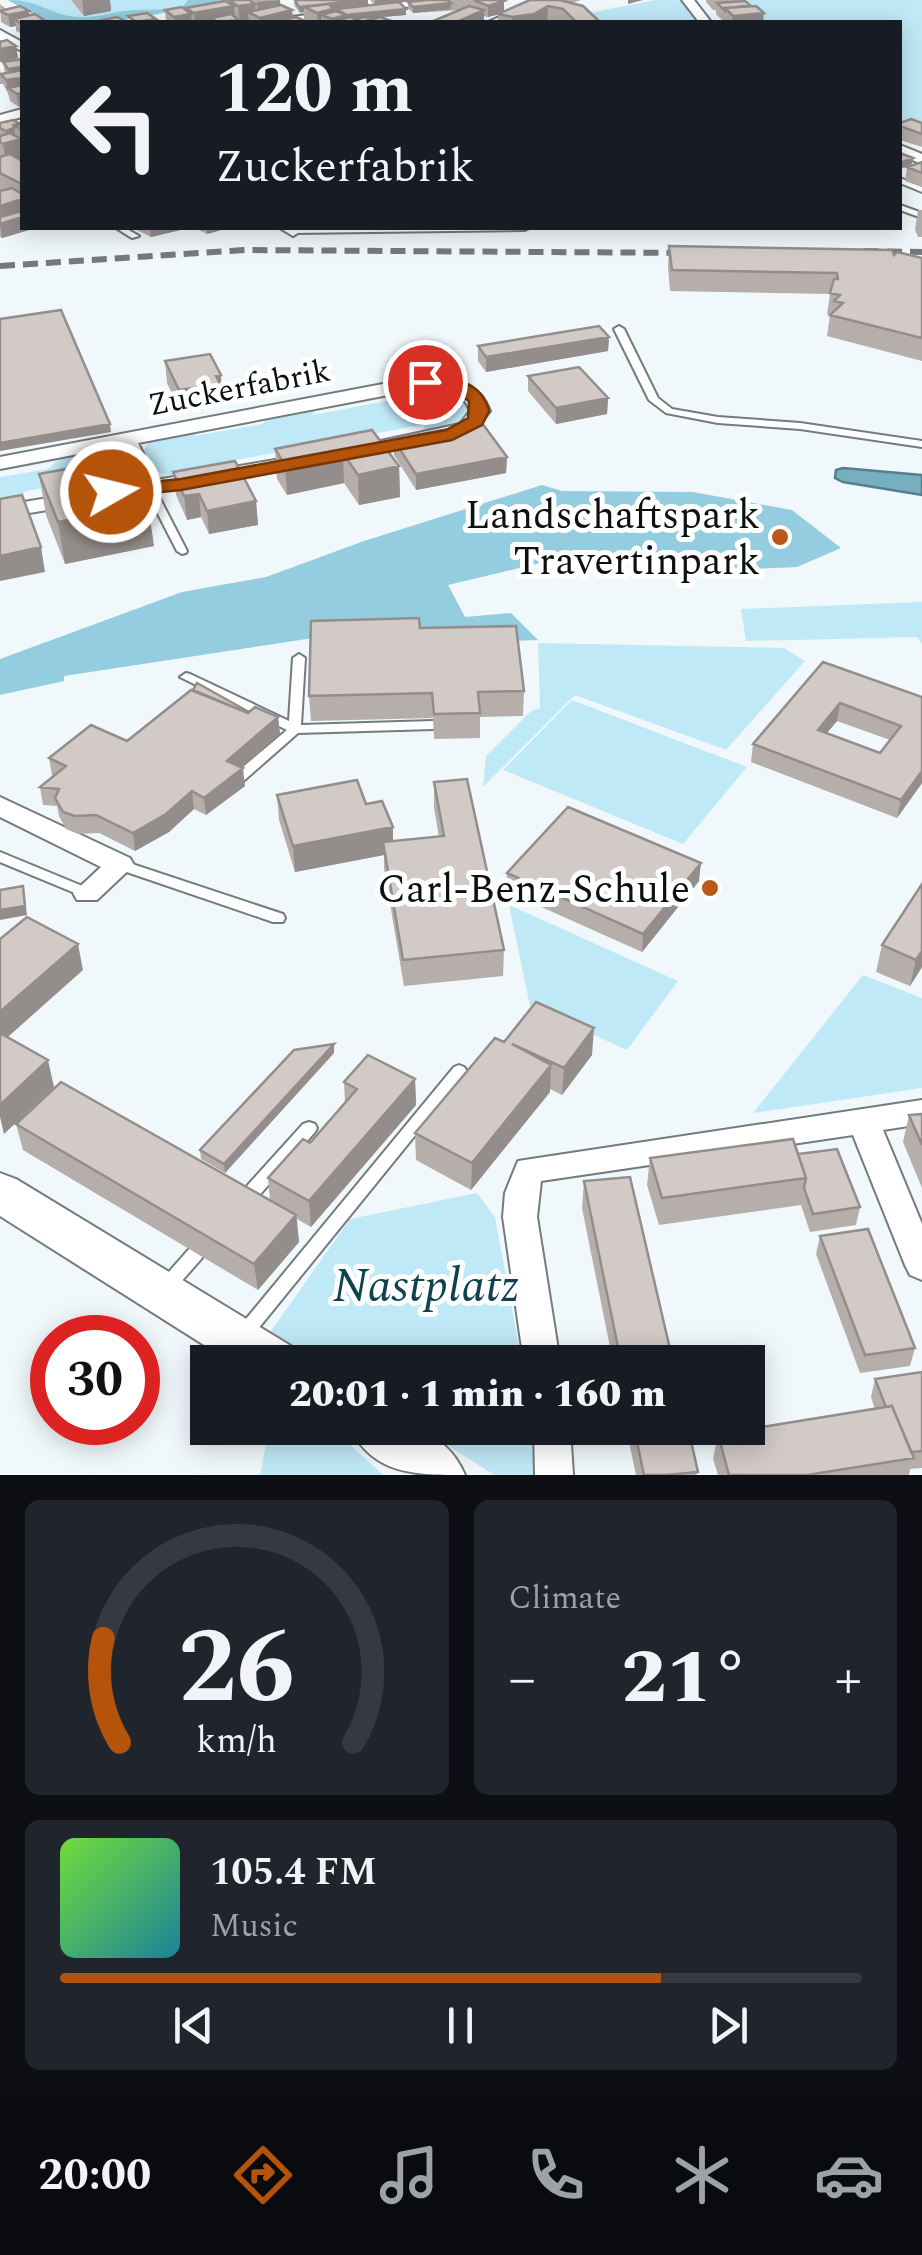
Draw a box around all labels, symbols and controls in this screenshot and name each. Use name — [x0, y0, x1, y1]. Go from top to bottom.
text: 120 m — [215, 37, 413, 143]
icon: left — [50, 60, 180, 190]
text: Zuckerfabrik — [215, 133, 475, 202]
pin — [383, 340, 468, 425]
street label: Zuckerfabrik — [144, 347, 335, 430]
icon: arrive — [398, 355, 453, 410]
position arrow — [59, 440, 163, 544]
place label: Landschaftspark Travertinpark — [465, 486, 760, 593]
marker: Landschaftspark Travertinpark — [769, 526, 791, 548]
place label: Carl-Benz-Schule — [377, 860, 690, 921]
marker: Carl-Benz-Schule — [699, 877, 721, 899]
park label: Nastplatz — [332, 1250, 520, 1323]
speed limit sign: 30 — [30, 1315, 160, 1445]
text: 20:01 · 1 min · 160 m — [289, 1366, 666, 1424]
text: Climate — [509, 1574, 621, 1623]
text: 26 — [178, 1590, 295, 1748]
text: 21° — [621, 1622, 749, 1736]
text: − — [509, 1638, 536, 1721]
text: + — [834, 1638, 862, 1721]
text: km/h — [197, 1714, 277, 1769]
text: 105.4 FM — [210, 1844, 377, 1902]
text: Music — [210, 1902, 298, 1951]
icon: previous — [166, 1998, 221, 2053]
icon: pause — [433, 1998, 488, 2053]
icon: next — [701, 1998, 756, 2053]
icon: directions — [228, 2140, 298, 2210]
icon: music — [374, 2140, 444, 2210]
icon: phone — [521, 2140, 591, 2210]
icon: climate — [667, 2140, 737, 2210]
icon: car — [814, 2140, 884, 2210]
text: 20:00 — [38, 2141, 151, 2210]

